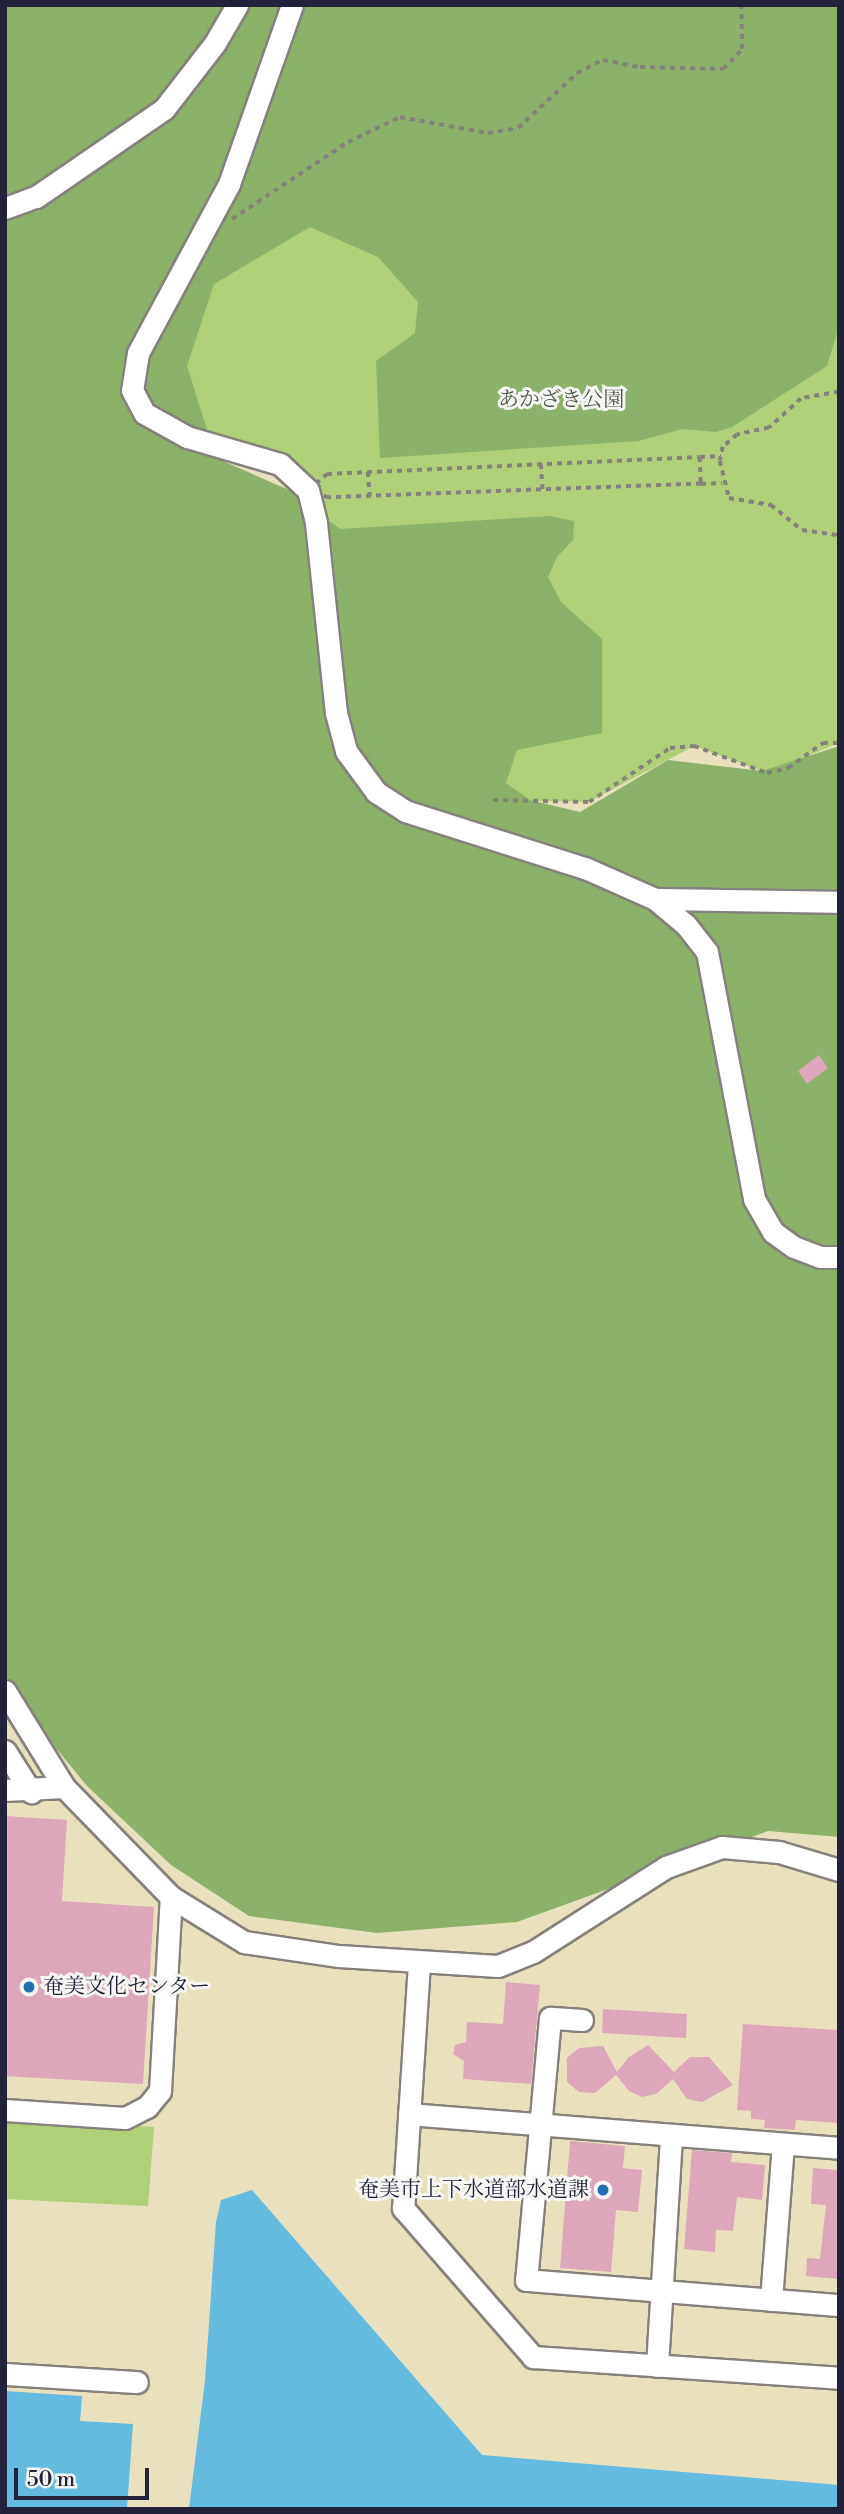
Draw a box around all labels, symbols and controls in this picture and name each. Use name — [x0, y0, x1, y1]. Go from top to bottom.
park label: あかざき公園 — [498, 387, 624, 413]
place label: 奄美文化センター — [43, 1974, 211, 2000]
marker: 奄美文化センター — [21, 1979, 37, 1995]
place label: 奄美市上下水道部水道課 — [358, 2177, 589, 2203]
marker: 奄美市上下水道部水道課 — [595, 2182, 611, 2198]
scale bar — [18, 2454, 152, 2498]
text: 50 m — [27, 2467, 75, 2493]

